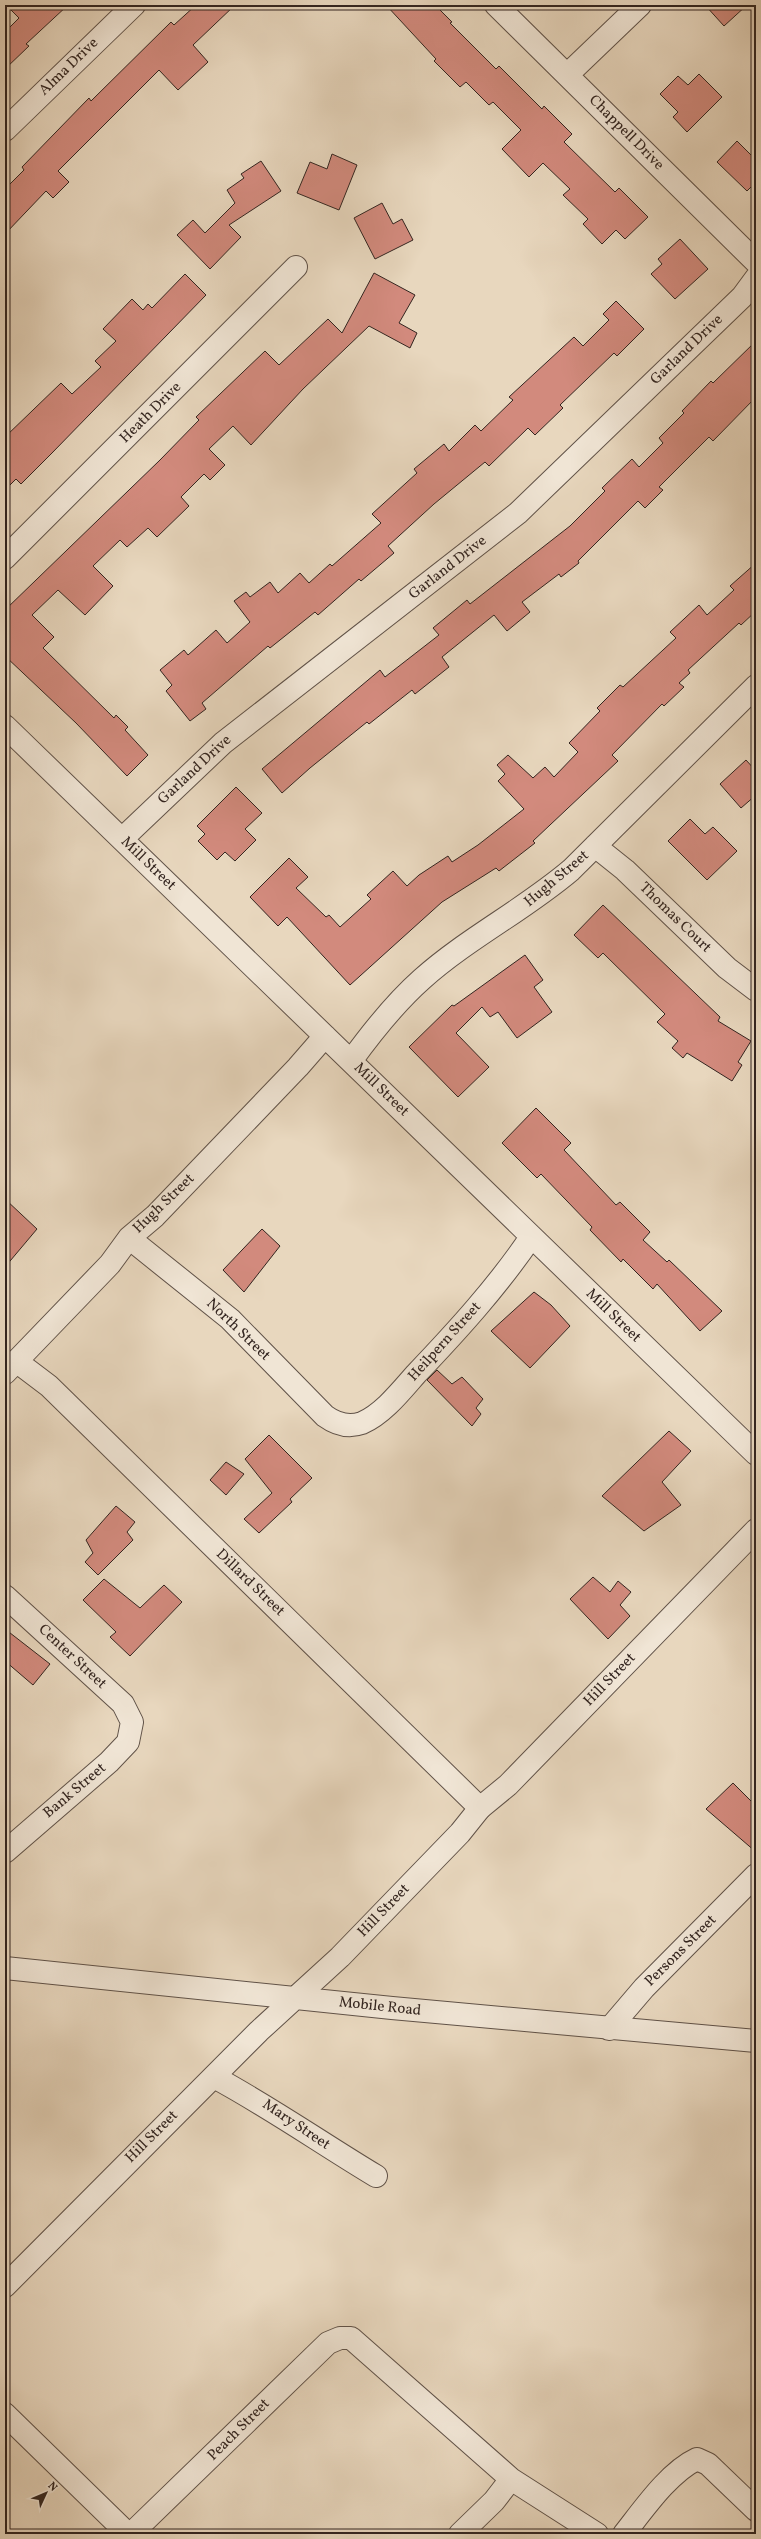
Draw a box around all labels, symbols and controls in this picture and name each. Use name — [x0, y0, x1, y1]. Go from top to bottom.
street label: Alma Drive — [35, 33, 103, 101]
street label: Chappell Drive — [584, 91, 668, 175]
street label: Garland Drive — [646, 310, 728, 390]
street label: Heath Drive — [115, 377, 187, 449]
street label: Garland Drive — [405, 531, 491, 605]
street label: Garland Drive — [154, 730, 236, 810]
street label: Mill Street — [116, 832, 180, 896]
street label: Hugh Street — [520, 846, 594, 912]
street label: Thomas Court — [634, 878, 716, 958]
street label: Mill Street — [349, 1058, 413, 1122]
street label: Hugh Street — [128, 1169, 200, 1239]
street label: Mill Street — [581, 1284, 645, 1348]
street label: North Street — [201, 1294, 275, 1366]
street label: Heilpern Street — [404, 1298, 486, 1386]
street label: Dillard Street — [211, 1545, 289, 1621]
street label: Center Street — [33, 1620, 111, 1694]
street label: Hill Street — [579, 1649, 641, 1711]
street label: Bank Street — [39, 1758, 111, 1824]
street label: Hill Street — [353, 1880, 415, 1942]
street label: Persons Street — [640, 1910, 722, 1992]
street label: Mobile Road — [338, 1992, 422, 2022]
street label: Mary Street — [258, 2095, 334, 2155]
street label: Hill Street — [121, 2106, 183, 2168]
street label: Peach Street — [203, 2394, 275, 2466]
north arrow — [26, 2473, 66, 2513]
text: N — [44, 2479, 60, 2495]

